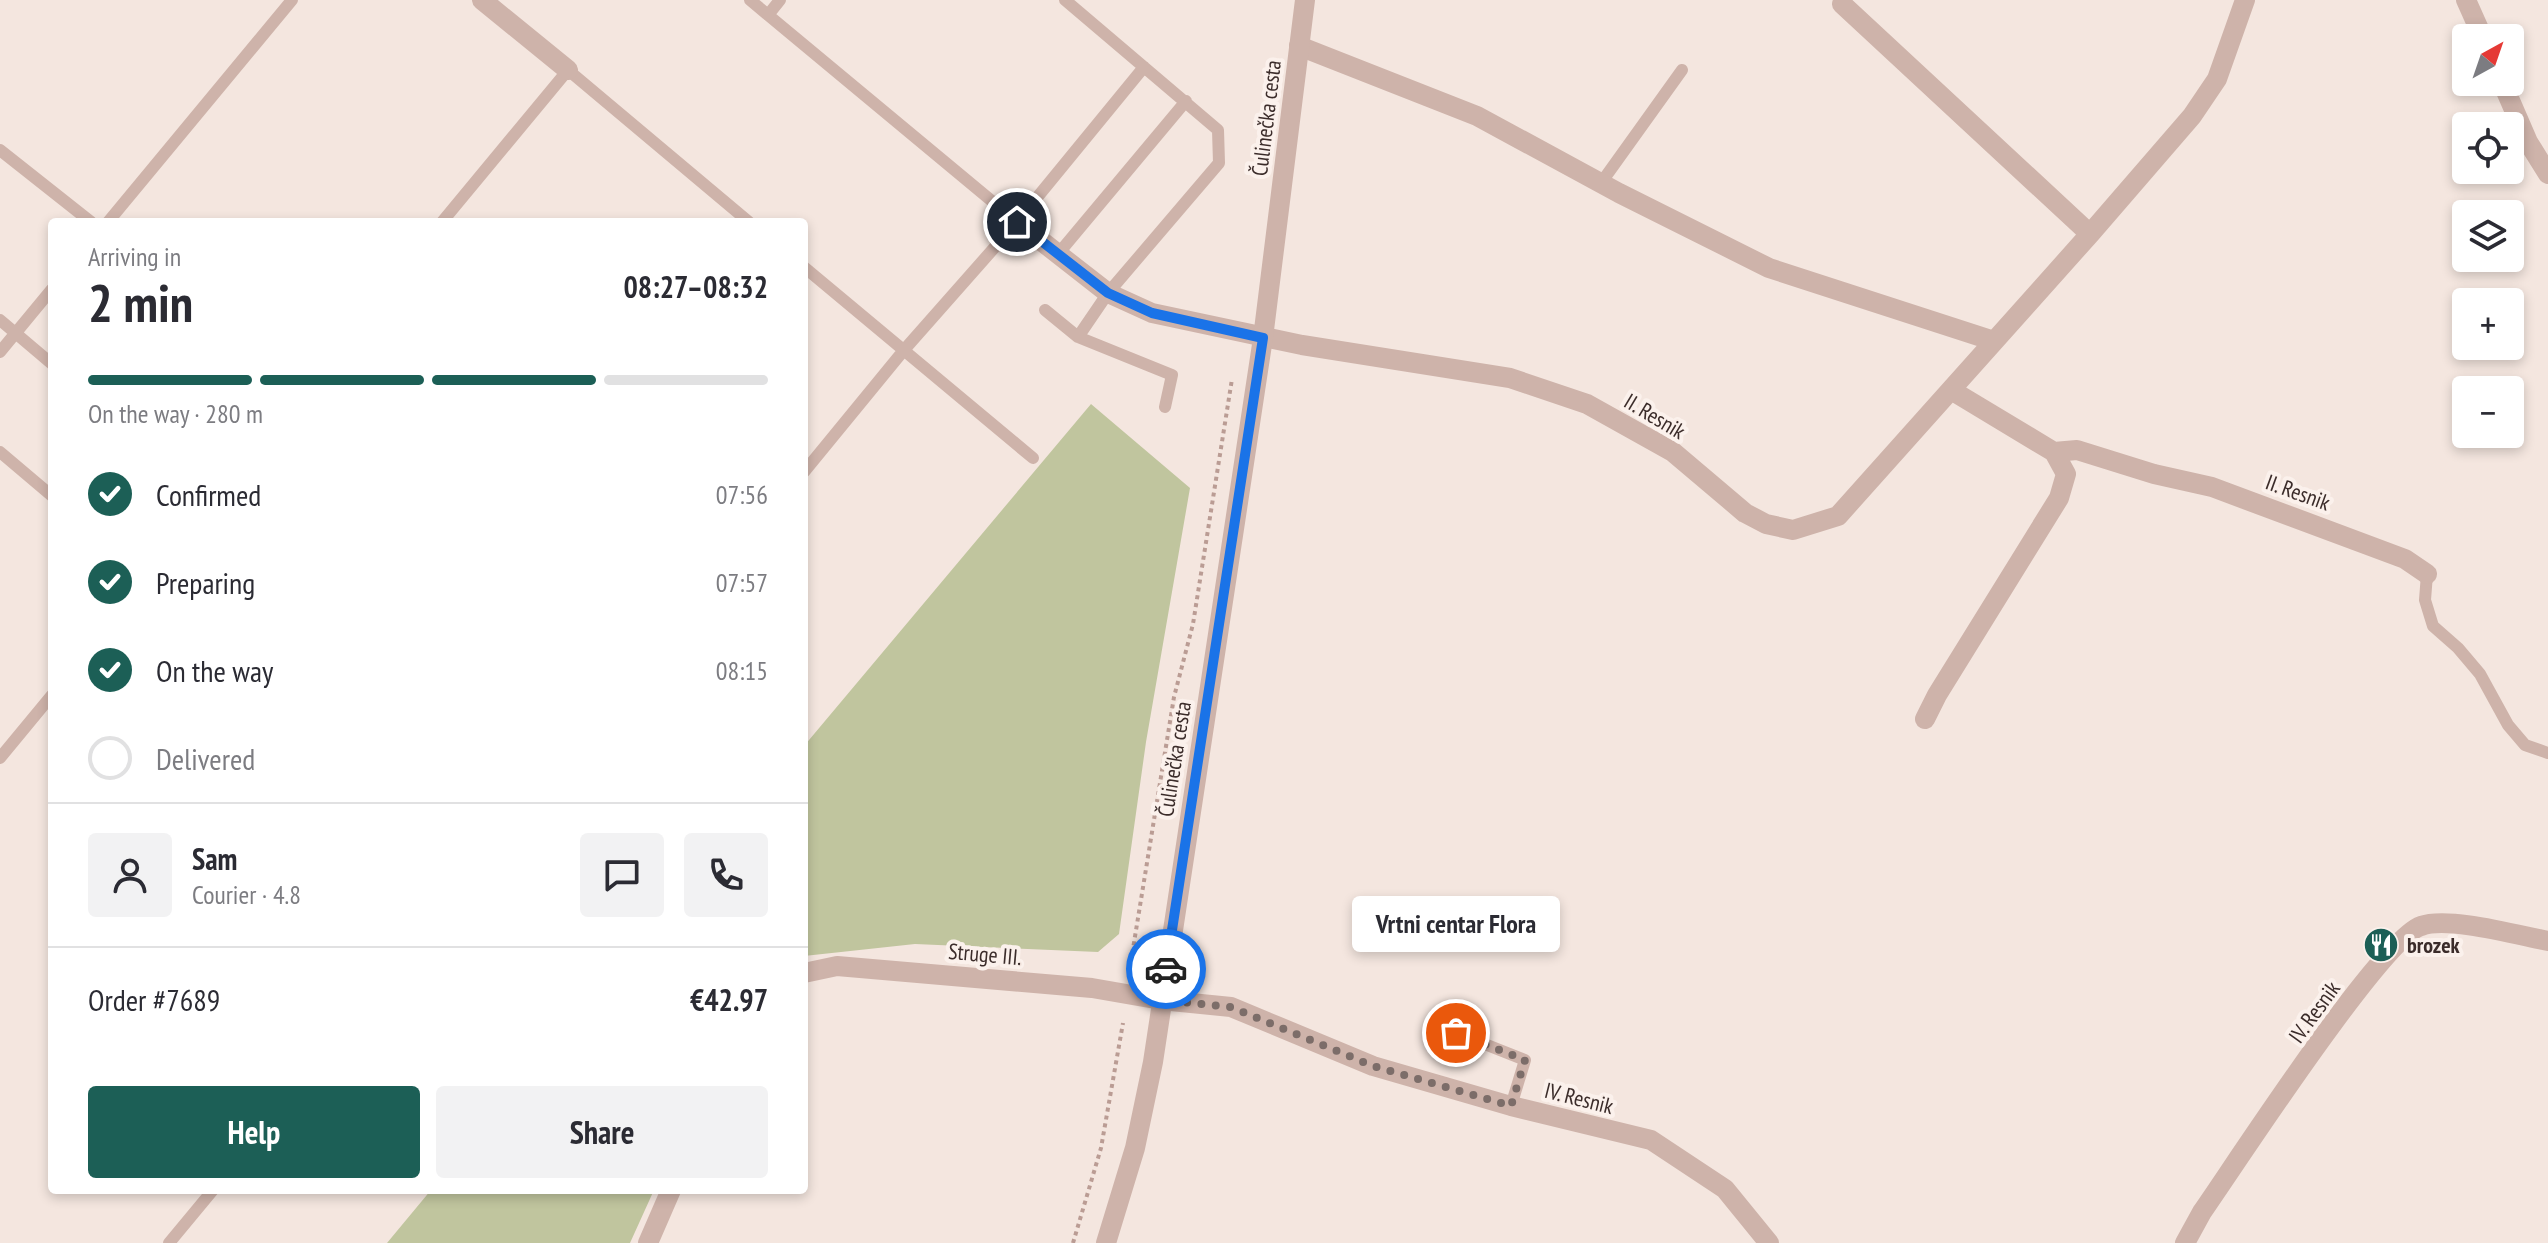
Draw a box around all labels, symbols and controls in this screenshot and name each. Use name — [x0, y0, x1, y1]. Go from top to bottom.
north arrow — [2452, 24, 2524, 96]
map controls — [2452, 24, 2524, 448]
street label: Čulinečka cesta — [1245, 58, 1287, 178]
button: locate — [2452, 112, 2524, 184]
pin — [983, 188, 1051, 256]
icon: home — [995, 200, 1039, 244]
button: layers — [2452, 200, 2524, 272]
text: Arriving in — [88, 240, 181, 273]
text: 08:27–08:32 — [624, 267, 768, 306]
text: 2 min — [88, 269, 193, 336]
button: + — [2452, 288, 2524, 360]
button: − — [2452, 376, 2524, 448]
street label: II. Resnik — [1619, 387, 1691, 445]
text: On the way · 280 m — [88, 397, 263, 430]
street label: II. Resnik — [2262, 467, 2335, 517]
icon: check — [88, 472, 132, 516]
text: Confirmed — [156, 475, 261, 514]
text: 07:56 — [716, 478, 768, 511]
icon: check — [88, 560, 132, 604]
text: Preparing — [156, 563, 255, 602]
text: 07:57 — [716, 566, 768, 599]
icon: check — [88, 648, 132, 692]
text: On the way — [156, 651, 273, 690]
text: 08:15 — [716, 654, 768, 687]
street label: Čulinečka cesta — [1151, 699, 1197, 819]
text: Delivered — [156, 739, 255, 778]
button: person — [88, 833, 172, 917]
button: chat — [580, 833, 664, 917]
button: phone — [684, 833, 768, 917]
text: Sam — [192, 839, 237, 878]
text: Courier · 4.8 — [192, 878, 301, 911]
callout: Vrtni centar Flora — [1352, 897, 1560, 953]
text: Vrtni centar Flora — [1376, 907, 1536, 940]
restaurant icon: brozek — [2362, 926, 2400, 964]
courier — [1126, 929, 1206, 1009]
place label: brozek — [2407, 931, 2461, 959]
street label: Struge III. — [947, 937, 1023, 971]
icon: car — [1144, 947, 1188, 991]
street label: IV. Resnik — [2282, 975, 2346, 1049]
text: Order #7689 — [88, 980, 220, 1019]
text: €42.97 — [690, 980, 768, 1019]
pin — [1422, 999, 1490, 1067]
icon: bag — [1434, 1011, 1478, 1055]
street label: IV. Resnik — [1542, 1076, 1617, 1120]
button: Help — [88, 1086, 420, 1178]
button: Share — [436, 1086, 768, 1178]

